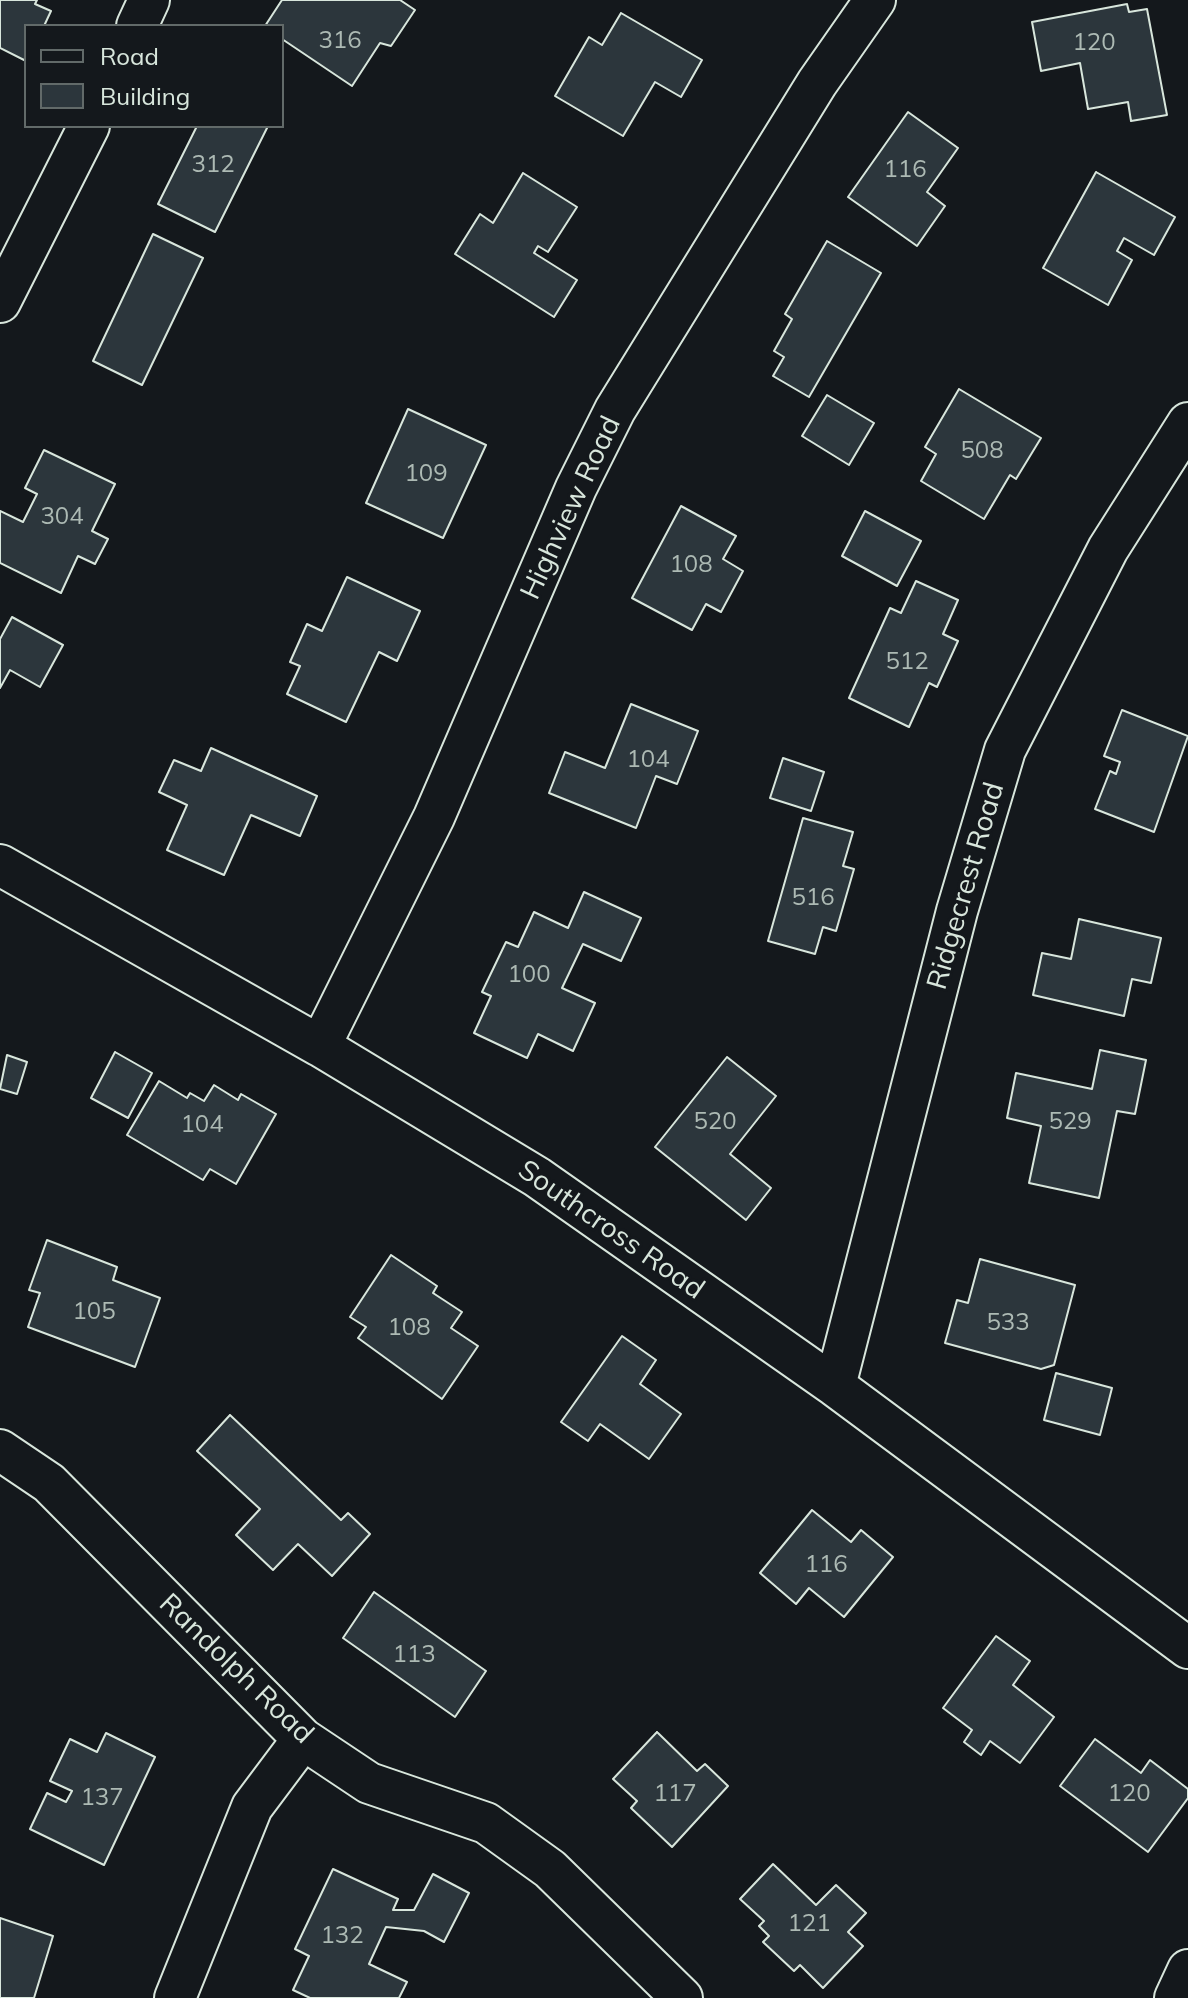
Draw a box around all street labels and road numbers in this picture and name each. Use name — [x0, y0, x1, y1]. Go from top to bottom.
street label: Highview Road — [514, 411, 628, 605]
street label: Ridgecrest Road — [920, 779, 1012, 993]
street label: Southcross Road — [512, 1153, 710, 1307]
street label: Randolph Road — [152, 1587, 320, 1751]

